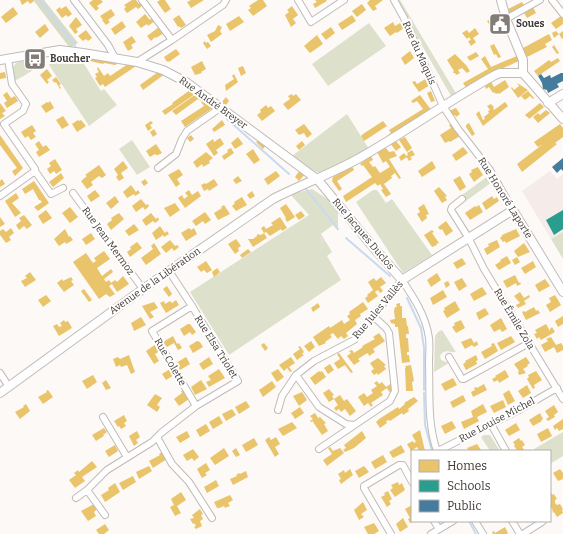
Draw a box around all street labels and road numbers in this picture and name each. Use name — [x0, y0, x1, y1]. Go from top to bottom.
street label: Rue du Maquis — [400, 19, 438, 87]
street label: Rue André Breyer — [176, 74, 250, 132]
street label: Rue Honoré Laporte — [475, 155, 535, 241]
street label: Rue Jacques Duclos — [330, 196, 396, 272]
street label: Rue Jean Mermoz — [79, 205, 137, 277]
street label: Avenue de la Libération — [107, 245, 203, 317]
street label: Rue Jules Vallès — [350, 278, 406, 342]
street label: Rue Émile Zola — [491, 285, 539, 352]
street label: Rue Elsa Triolet — [192, 313, 240, 381]
street label: Rue Colette — [152, 336, 188, 388]
street label: Rue Louise Michel — [457, 395, 537, 445]

